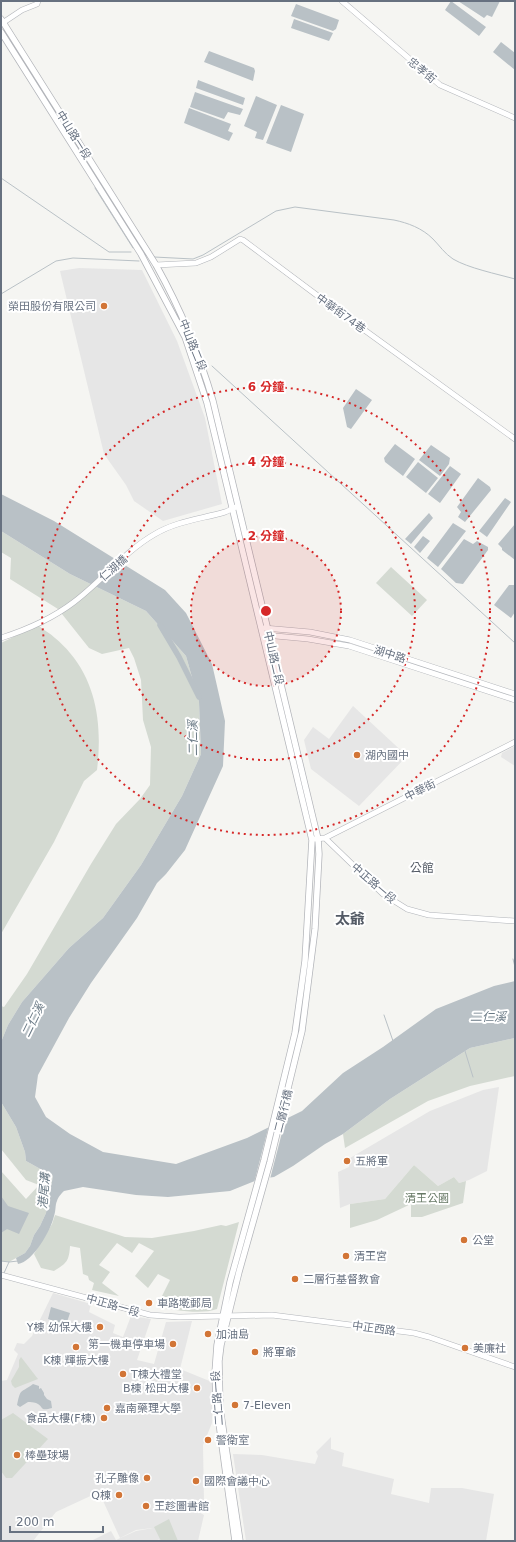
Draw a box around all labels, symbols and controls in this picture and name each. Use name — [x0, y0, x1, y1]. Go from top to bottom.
street label: 忠孝街 — [405, 55, 438, 86]
street label: 中山路一段 — [53, 108, 94, 162]
street label: 中華街74巷 — [313, 291, 368, 336]
place label: 榮田股份有限公司 — [8, 300, 96, 313]
marker: 榮田股份有限公司 — [99, 301, 109, 311]
street label: 中山路二段 — [176, 317, 209, 373]
text: 6 分鐘 — [248, 380, 284, 394]
text: 4 分鐘 — [248, 455, 284, 469]
text: 2 分鐘 — [248, 529, 284, 543]
street label: 仁湖橋 — [97, 553, 130, 584]
centre of rings — [259, 604, 273, 618]
street label: 中山路二段 — [261, 630, 286, 686]
street label: 湖中路 — [372, 643, 408, 666]
water label: 二仁溪 — [186, 718, 200, 756]
place label: 湖內國中 — [365, 749, 409, 762]
marker: 湖內國中 — [352, 750, 362, 760]
street label: 中華街 — [403, 777, 438, 804]
street label: 中正路一段 — [349, 860, 399, 906]
district label: 公館 — [410, 861, 434, 875]
district label: 太爺 — [335, 910, 365, 928]
water label: 二仁溪 — [19, 999, 48, 1039]
water label: 二仁溪 — [470, 1010, 508, 1024]
street label: 二層行橋 — [272, 1088, 295, 1134]
place label: 五將軍 — [355, 1155, 388, 1168]
marker: 五將軍 — [342, 1156, 352, 1166]
water label: 港尾溝 — [35, 1170, 53, 1210]
park label: 清王公園 — [405, 1192, 449, 1205]
place label: 公堂 — [472, 1234, 494, 1247]
marker: 公堂 — [459, 1235, 469, 1245]
place label: 清王宮 — [354, 1250, 387, 1263]
marker: 清王宮 — [341, 1251, 351, 1261]
place label: 二層行基督教會 — [303, 1273, 380, 1286]
marker: 二層行基督教會 — [290, 1274, 300, 1284]
street label: 中正路一段 — [85, 1292, 141, 1319]
place label: 車路墘郵局 — [157, 1297, 212, 1310]
marker: 車路墘郵局 — [144, 1298, 154, 1308]
street label: 中正西路 — [351, 1319, 397, 1338]
place label: Y棟 幼保大樓 — [26, 1321, 92, 1334]
marker: Y棟 幼保大樓 — [95, 1322, 105, 1332]
place label: 加油島 — [216, 1328, 249, 1341]
marker: 加油島 — [203, 1329, 213, 1339]
place label: 第一機車停車場 — [88, 1338, 165, 1351]
marker: 第一機車停車場 — [168, 1339, 178, 1349]
marker: K棟 輝振大樓 — [71, 1342, 81, 1352]
place label: 美廉社 — [473, 1342, 506, 1355]
marker: 美廉社 — [460, 1343, 470, 1353]
place label: 將軍爺 — [263, 1346, 296, 1359]
marker: 將軍爺 — [250, 1347, 260, 1357]
place label: K棟 輝振大樓 — [43, 1354, 109, 1367]
place label: T棟大禮堂 — [130, 1368, 182, 1381]
marker: T棟大禮堂 — [118, 1369, 128, 1379]
street label: 二仁路一段 — [209, 1370, 226, 1426]
place label: B棟 松田大樓 — [123, 1382, 189, 1395]
marker: B棟 松田大樓 — [192, 1383, 202, 1393]
place label: 7-Eleven — [243, 1399, 291, 1412]
marker: 7-Eleven — [230, 1400, 240, 1410]
place label: 嘉南藥理大學 — [115, 1402, 181, 1415]
marker: 嘉南藥理大學 — [102, 1403, 112, 1413]
place label: 食品大樓(F棟) — [26, 1412, 96, 1425]
marker: 食品大樓(F棟) — [99, 1413, 109, 1423]
place label: 警衛室 — [216, 1434, 249, 1447]
marker: 警衛室 — [203, 1435, 213, 1445]
place label: 棒壘球場 — [25, 1449, 69, 1462]
marker: 棒壘球場 — [12, 1450, 22, 1460]
place label: 孔子雕像 — [95, 1472, 139, 1485]
marker: 孔子雕像 — [142, 1473, 152, 1483]
place label: 國際會議中心 — [204, 1475, 270, 1488]
marker: 國際會議中心 — [191, 1476, 201, 1486]
place label: Q棟 — [91, 1489, 111, 1502]
marker: Q棟 — [114, 1490, 124, 1500]
place label: 王趁圖書館 — [154, 1500, 209, 1513]
marker: 王趁圖書館 — [141, 1501, 151, 1511]
scale bar — [10, 1508, 103, 1534]
text: 200 m — [16, 1515, 54, 1529]

